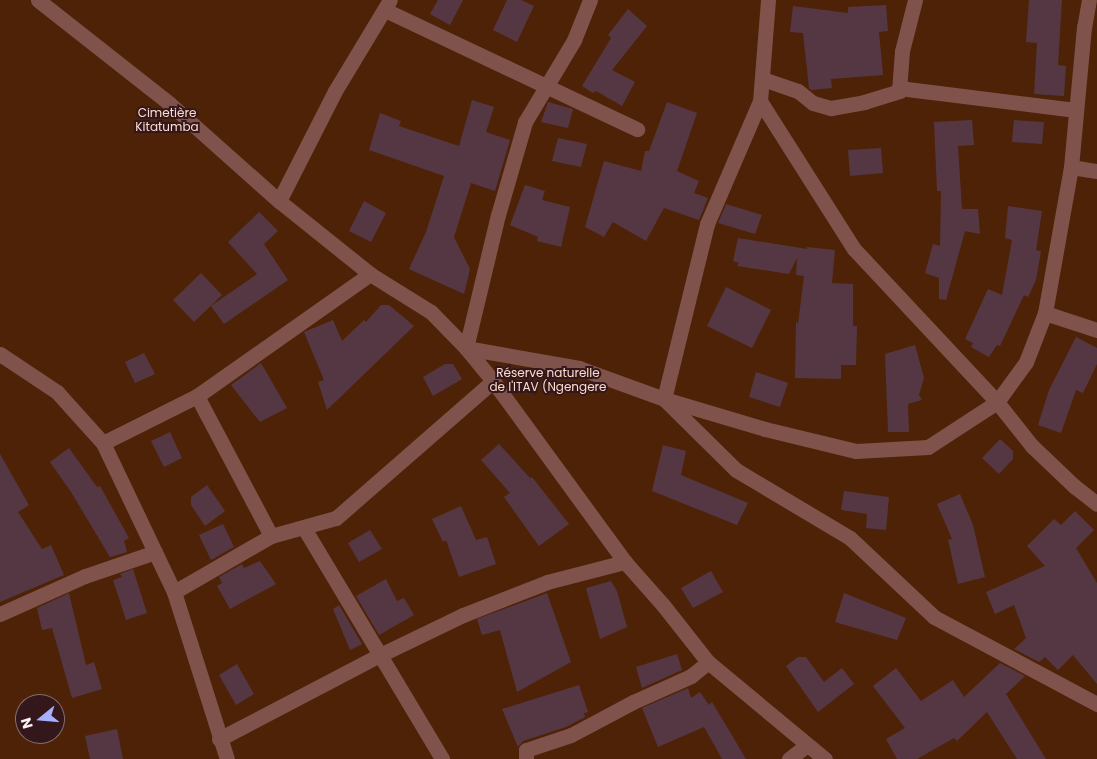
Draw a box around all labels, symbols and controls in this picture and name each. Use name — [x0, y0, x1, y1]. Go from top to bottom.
park label: Cimetière Kitatumba — [135, 106, 199, 134]
park label: Réserve naturelle de l'ITAV (Ngengere — [489, 366, 607, 394]
north arrow — [15, 694, 65, 744]
text: N — [16, 715, 38, 731]

